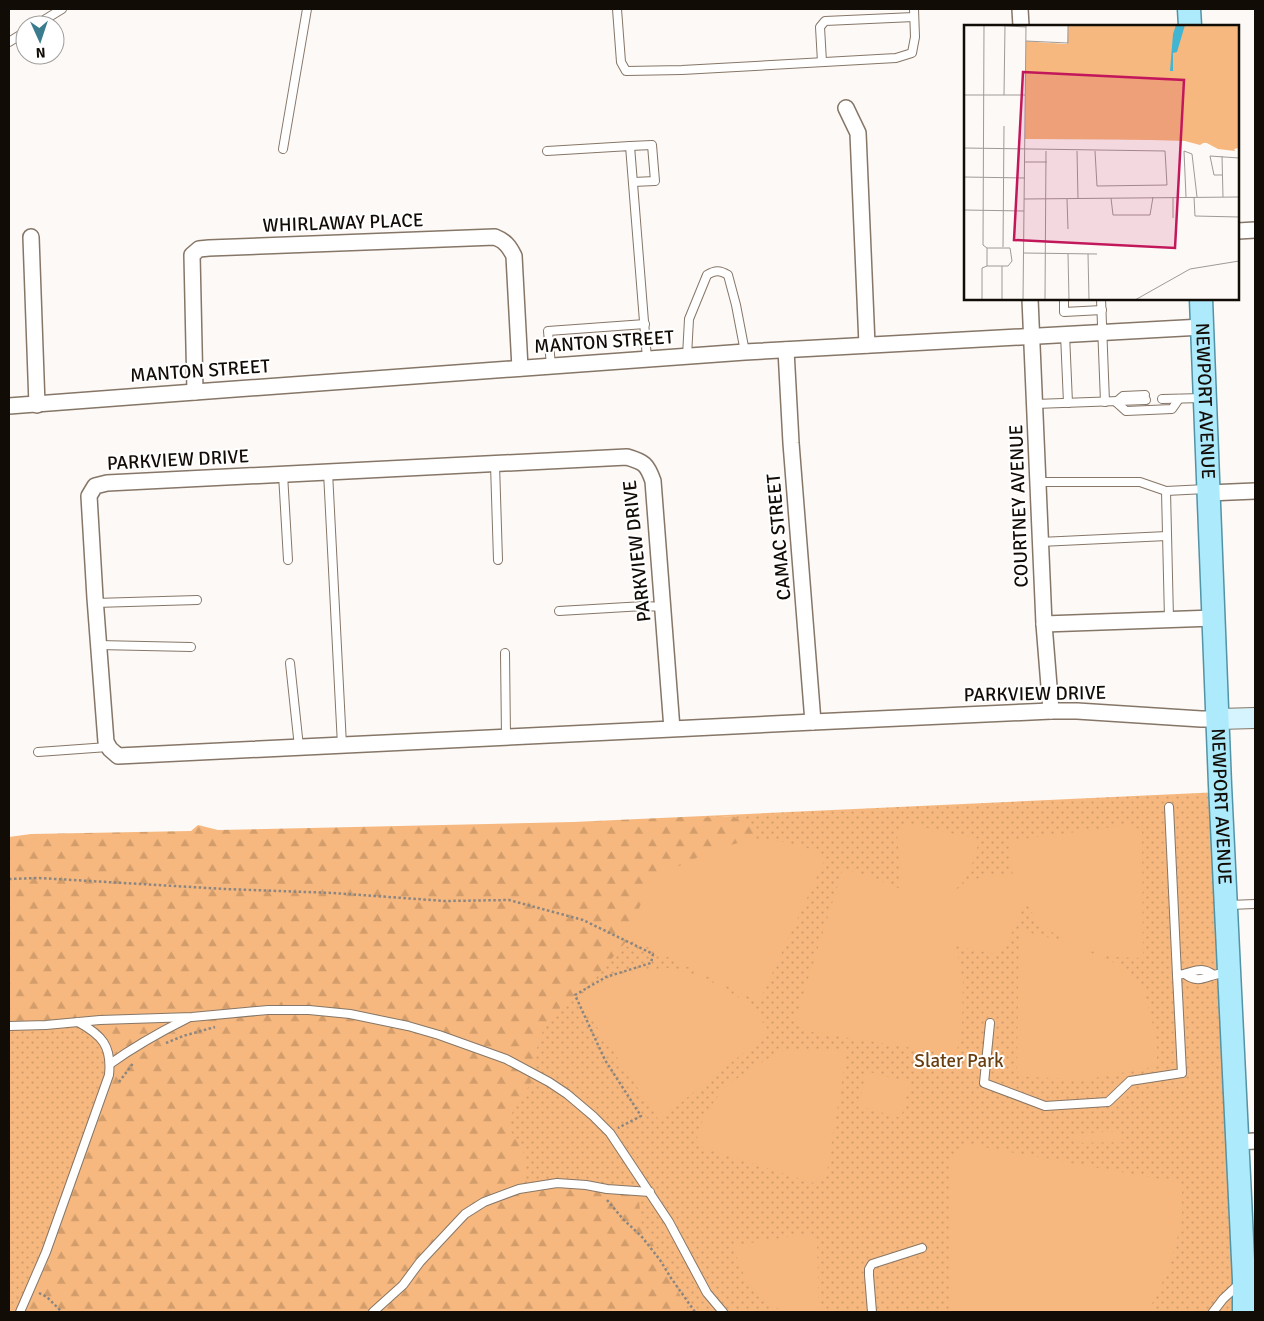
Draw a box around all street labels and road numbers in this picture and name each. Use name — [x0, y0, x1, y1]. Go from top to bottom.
street label: WHIRLAWAY PLACE — [262, 208, 424, 238]
street label: NEWPORT AVENUE — [1190, 322, 1220, 480]
street label: MANTON STREET — [533, 325, 675, 359]
street label: MANTON STREET — [129, 354, 271, 388]
street label: COURTNEY AVENUE — [1004, 424, 1034, 588]
street label: PARKVIEW DRIVE — [106, 444, 250, 476]
street label: CAMAC STREET — [761, 472, 796, 601]
street label: PARKVIEW DRIVE — [618, 479, 656, 623]
street label: PARKVIEW DRIVE — [964, 681, 1106, 707]
street label: NEWPORT AVENUE — [1206, 728, 1237, 885]

